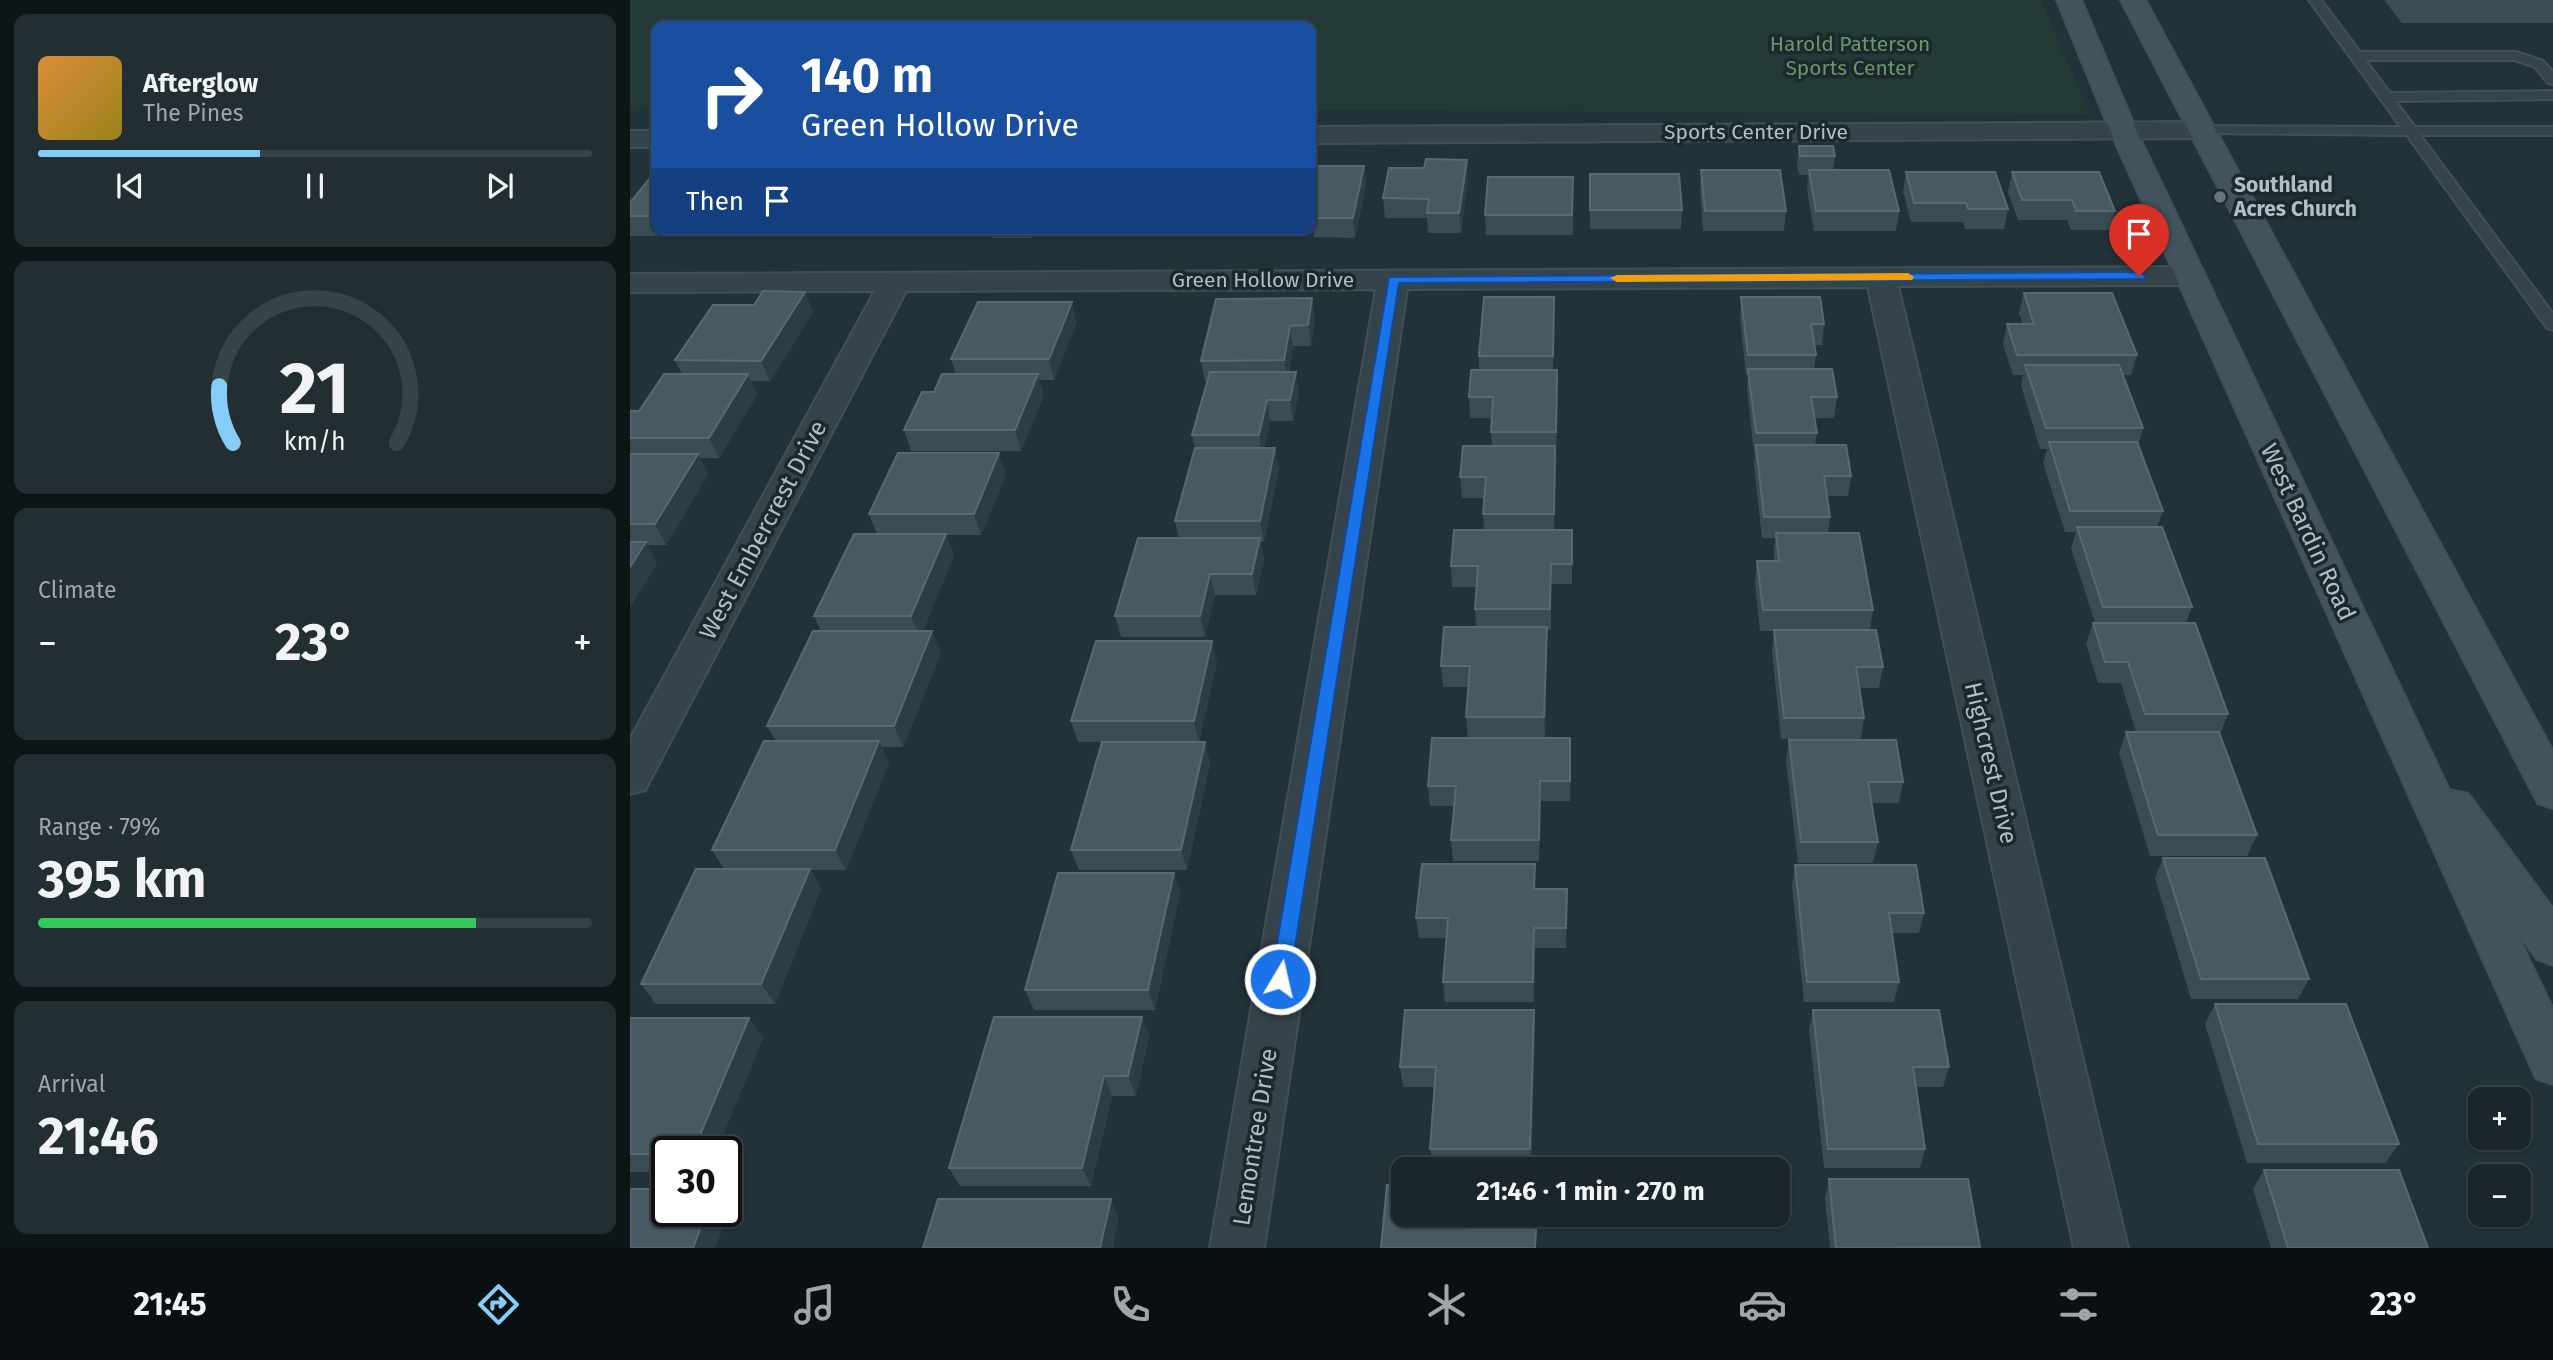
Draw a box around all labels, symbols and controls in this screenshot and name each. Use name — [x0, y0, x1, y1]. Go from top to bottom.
park label: Harold Patterson Sports Center — [1770, 31, 1930, 81]
text: 140 m — [801, 46, 933, 105]
icon: right — [686, 49, 777, 140]
text: Afterglow — [143, 68, 258, 99]
text: The Pines — [143, 99, 244, 127]
text: Green Hollow Drive — [801, 106, 1079, 144]
street label: Sports Center Drive — [1664, 119, 1848, 145]
icon: previous — [111, 167, 149, 205]
icon: pause — [296, 167, 334, 205]
icon: next — [481, 167, 519, 205]
place label: Southland Acres Church — [2233, 172, 2357, 222]
icon: arrive — [758, 182, 796, 220]
text: Then — [686, 186, 744, 217]
marker: Southland Acres Church — [2212, 189, 2228, 205]
pin — [2109, 204, 2169, 276]
icon: arrive — [2120, 215, 2158, 253]
street label: Green Hollow Drive — [1172, 267, 1354, 293]
text: 21 — [280, 346, 350, 433]
street label: West Embercrest Drive — [693, 416, 833, 644]
text: km/h — [284, 427, 346, 457]
street label: West Bardin Road — [2255, 439, 2361, 625]
text: Climate — [38, 576, 117, 604]
text: 23° — [275, 611, 355, 674]
text: − — [38, 620, 57, 666]
text: + — [573, 620, 592, 666]
street label: Highcrest Drive — [1959, 679, 2023, 847]
text: Range · 79% — [38, 813, 160, 841]
text: 395 km — [38, 848, 206, 911]
position arrow — [1243, 942, 1317, 1016]
street label: Lemontree Drive — [1227, 1046, 1283, 1228]
text: Arrival — [38, 1070, 105, 1098]
map controls — [2468, 1087, 2531, 1227]
button: + — [2468, 1087, 2531, 1150]
text: 21:46 — [38, 1105, 159, 1168]
speed limit sign: 30 — [651, 1136, 742, 1227]
button: − — [2468, 1164, 2531, 1227]
text: 21:46 · 1 min · 270 m — [1476, 1176, 1705, 1207]
icon: directions — [474, 1280, 523, 1329]
icon: music — [790, 1280, 839, 1329]
icon: phone — [1106, 1280, 1155, 1329]
icon: climate — [1422, 1280, 1471, 1329]
icon: car — [1738, 1280, 1787, 1329]
icon: filters — [2054, 1280, 2103, 1329]
text: 21:45 — [134, 1285, 207, 1323]
text: 23° — [2370, 1285, 2419, 1323]

